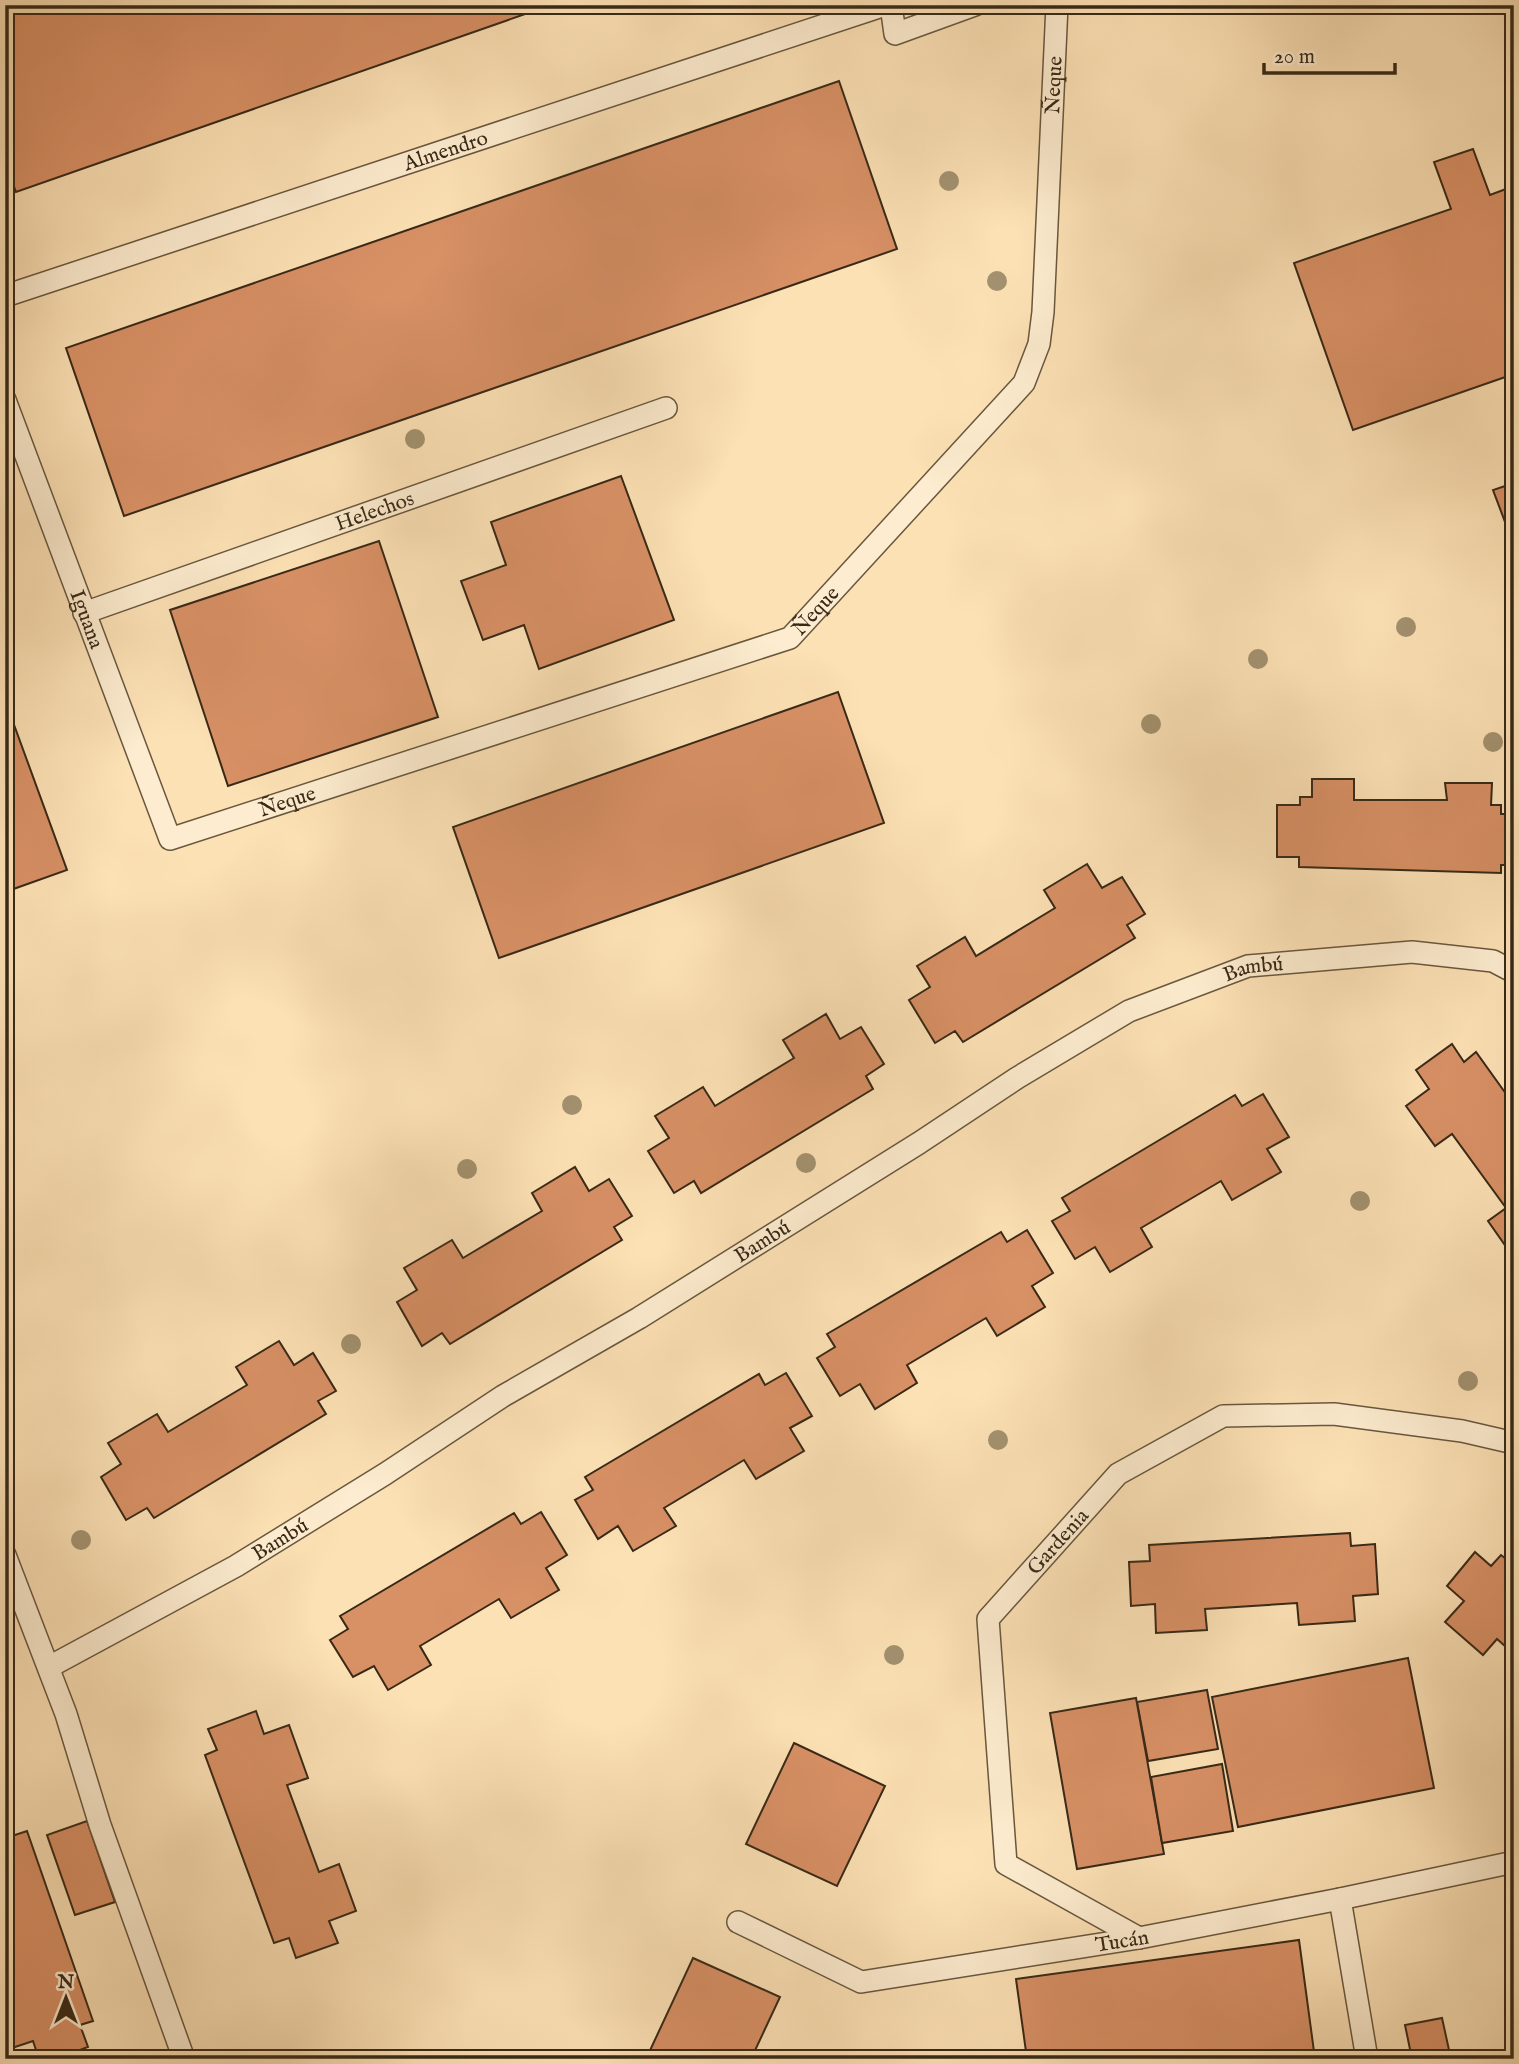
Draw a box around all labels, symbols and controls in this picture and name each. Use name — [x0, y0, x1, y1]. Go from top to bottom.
scale bar — [1264, 32, 1395, 76]
text: 20 m — [1274, 44, 1315, 71]
street label: Ñeque — [1039, 55, 1070, 115]
street label: Almendro — [399, 125, 492, 179]
street label: Helechos — [332, 486, 418, 538]
street label: Ñeque — [786, 581, 846, 642]
street label: Iguana — [63, 586, 110, 654]
street label: Ñeque — [255, 781, 320, 824]
street label: Bambú — [1219, 951, 1284, 989]
street label: Bambú — [730, 1215, 796, 1270]
street label: Gardenia — [1022, 1503, 1096, 1581]
street label: Bambú — [247, 1513, 314, 1568]
street label: Tucán — [1094, 1924, 1151, 1960]
north arrow — [32, 1962, 102, 2032]
text: N — [57, 1971, 75, 1995]

